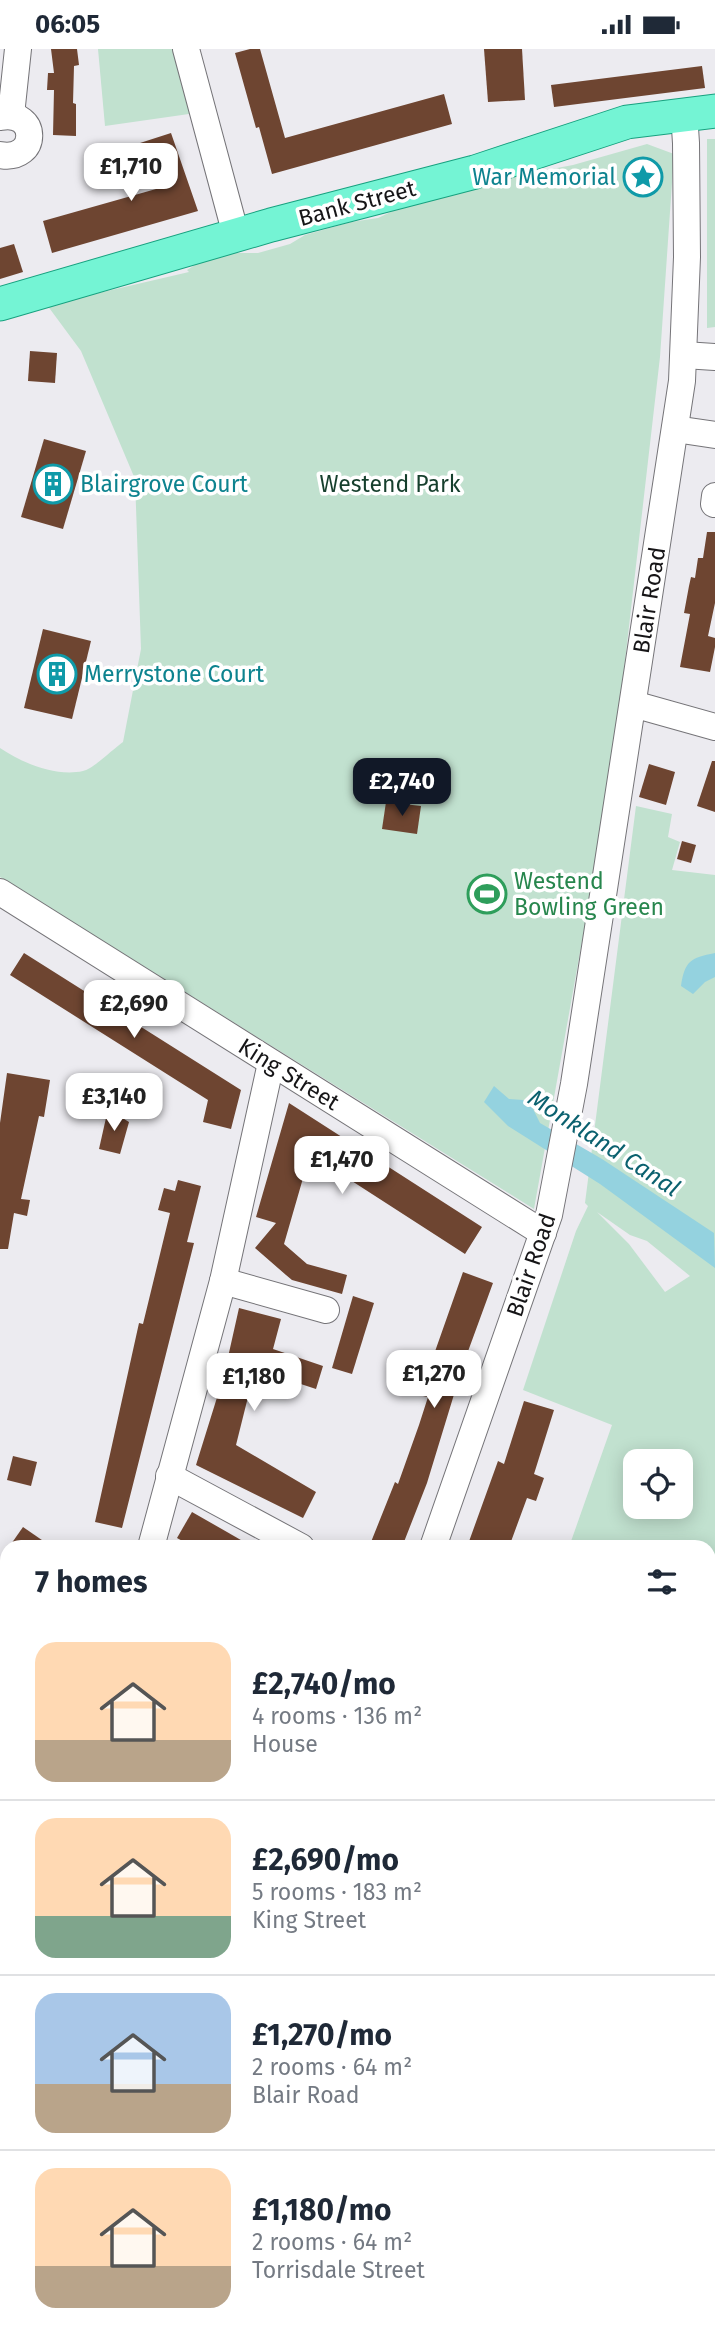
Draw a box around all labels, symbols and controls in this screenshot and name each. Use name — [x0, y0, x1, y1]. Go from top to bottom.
text: 06:05 — [35, 9, 100, 40]
pin: £1,710 — [74, 143, 188, 203]
text: £1,710 — [100, 152, 162, 180]
place icon: War Memorial — [622, 156, 664, 198]
place label: War Memorial — [472, 163, 616, 191]
street label: Bank Street — [295, 174, 419, 232]
building icon: Blairgrove Court — [32, 463, 74, 505]
place label: Blairgrove Court — [80, 470, 249, 498]
park label: Westend Park — [319, 470, 461, 498]
street label: Blair Road — [627, 545, 671, 655]
building icon: Merrystone Court — [36, 653, 78, 695]
place label: Merrystone Court — [84, 660, 265, 688]
pin: £2,740 — [345, 759, 459, 818]
text: £2,740 — [369, 767, 435, 795]
place label: Westend Bowling Green — [514, 867, 664, 921]
sports icon: Westend Bowling Green — [466, 873, 508, 915]
pin: £2,690 — [77, 981, 191, 1040]
text: £2,690 — [100, 989, 168, 1017]
street label: King Street — [233, 1032, 345, 1116]
pin: £3,140 — [57, 1073, 171, 1133]
text: £3,140 — [82, 1082, 146, 1110]
water label: Monkland Canal — [523, 1084, 685, 1202]
pin: £1,470 — [285, 1137, 399, 1196]
text: £1,470 — [310, 1145, 374, 1173]
street label: Blair Road — [500, 1210, 562, 1320]
pin: £1,270 — [377, 1351, 491, 1410]
pin: £1,180 — [197, 1353, 311, 1413]
text: £1,270 — [402, 1359, 466, 1387]
text: £1,180 — [223, 1362, 285, 1390]
map controls — [623, 1449, 693, 1519]
button: locate — [623, 1449, 693, 1519]
icon: filters — [643, 1563, 681, 1601]
text: 7 homes — [35, 1564, 147, 1600]
text: £2,740/mo — [252, 1666, 396, 1702]
icon: home — [91, 1670, 175, 1754]
text: 4 rooms · 136 m² — [252, 1702, 422, 1730]
text: House — [252, 1730, 318, 1758]
text: £2,690/mo — [252, 1842, 399, 1878]
icon: home — [91, 1846, 175, 1930]
text: 5 rooms · 183 m² — [252, 1878, 422, 1906]
text: King Street — [252, 1906, 366, 1934]
text: £1,270/mo — [252, 2017, 392, 2053]
icon: home — [91, 2021, 175, 2105]
text: 2 rooms · 64 m² — [252, 2053, 412, 2081]
text: Blair Road — [252, 2081, 360, 2109]
text: £1,180/mo — [252, 2192, 392, 2228]
icon: home — [91, 2196, 175, 2280]
text: 2 rooms · 64 m² — [252, 2228, 412, 2256]
text: Torrisdale Street — [252, 2256, 425, 2284]

